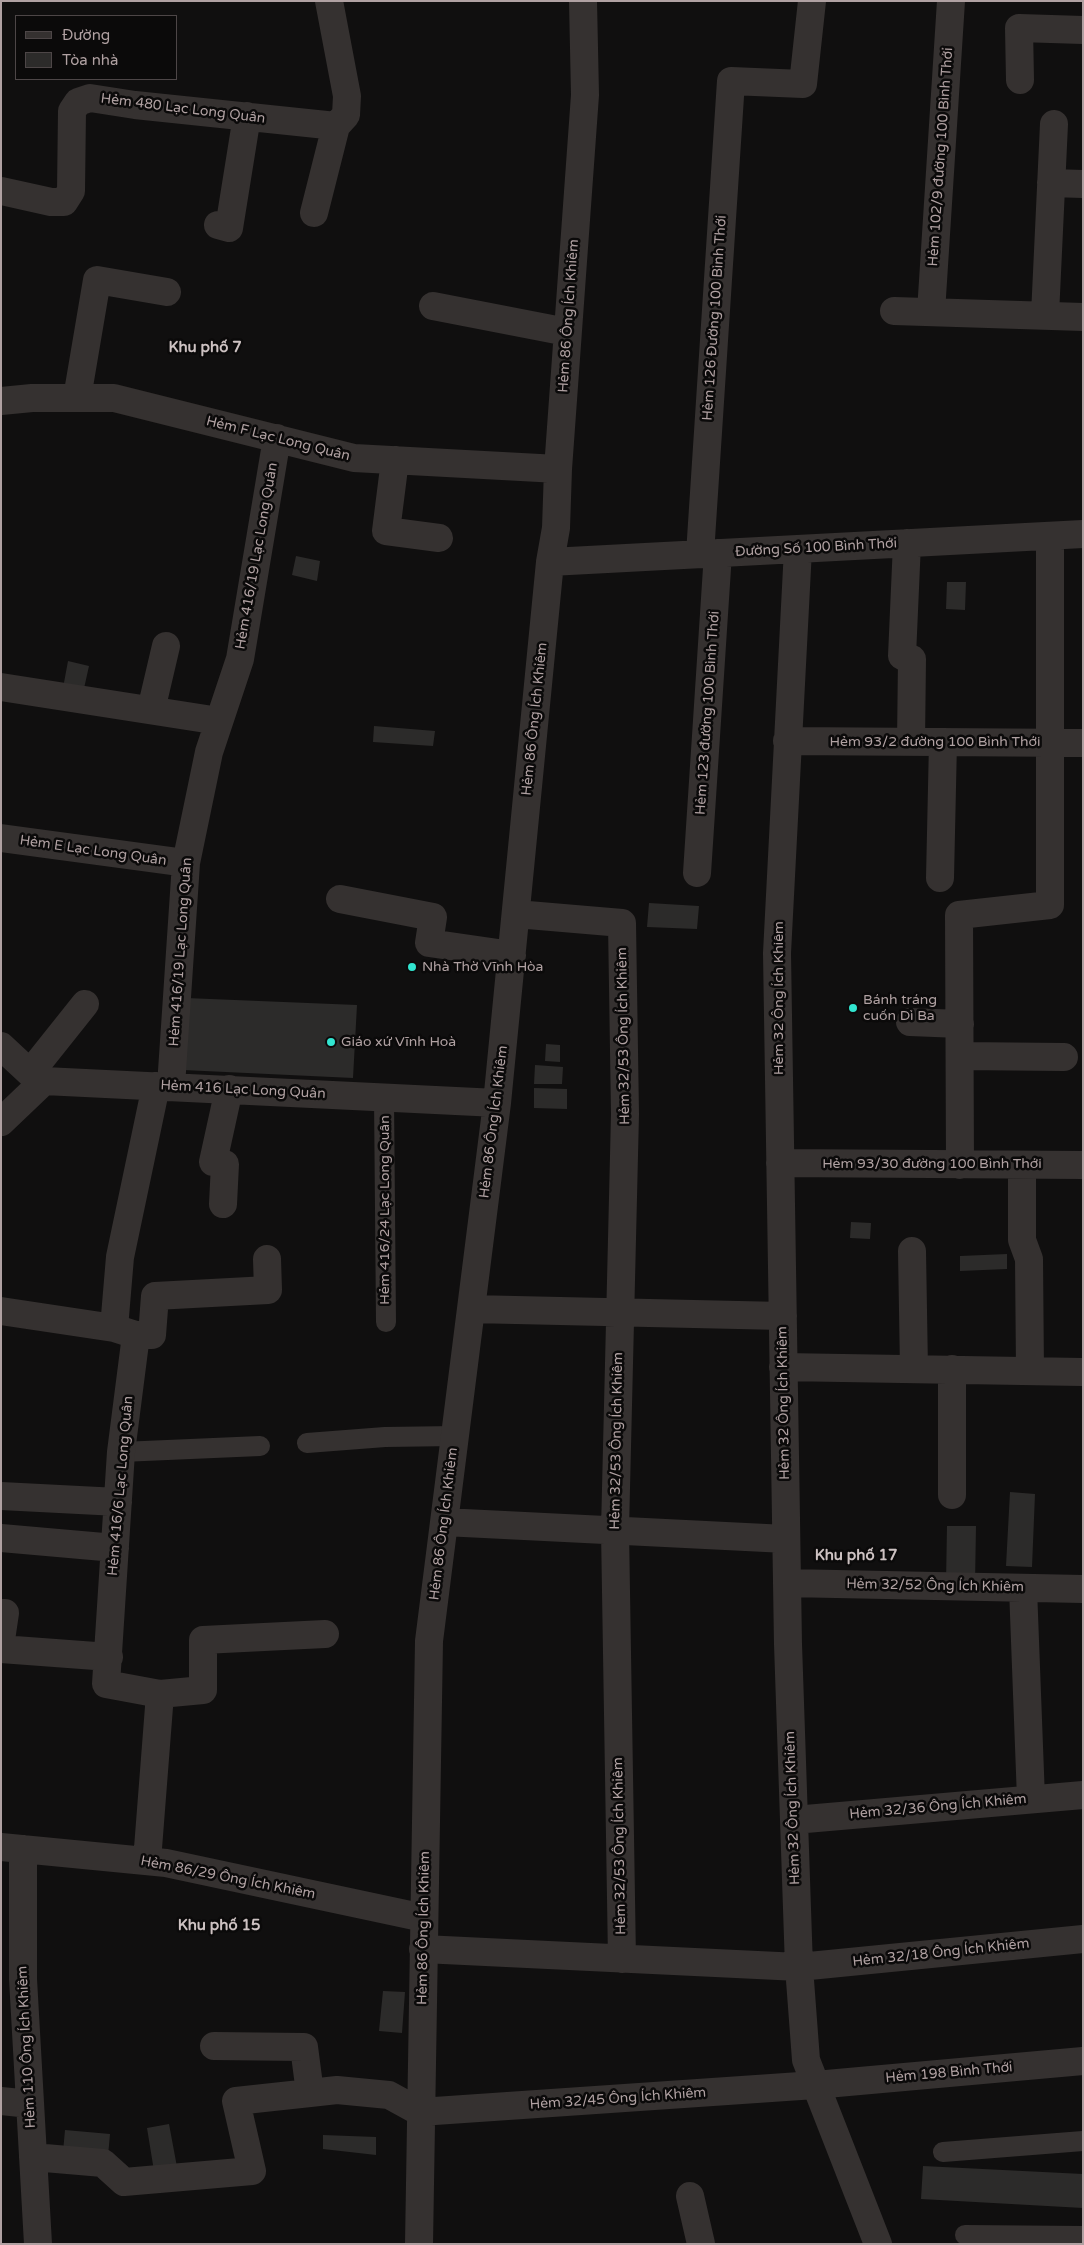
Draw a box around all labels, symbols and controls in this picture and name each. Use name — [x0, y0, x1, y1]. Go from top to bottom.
legend — [15, 15, 178, 80]
text: Đường — [62, 26, 110, 44]
street label: Hẻm 102/9 đường 100 Bình Thới — [925, 47, 957, 267]
text: Tòa nhà — [62, 51, 118, 69]
street label: Hẻm 480 Lạc Long Quân — [100, 91, 266, 127]
street label: Hẻm 126 Đường 100 Bình Thới — [699, 215, 731, 421]
street label: Hẻm 86 Ông Ích Khiêm — [555, 239, 583, 393]
district label: Khu phố 7 — [168, 339, 242, 357]
street label: Hẻm F Lạc Long Quân — [204, 413, 352, 465]
street label: Hẻm 416/19 Lạc Long Quân — [232, 461, 282, 651]
street label: Đường Số 100 Bình Thới — [735, 535, 897, 561]
street label: Hẻm 123 đường 100 Bình Thới — [692, 610, 724, 816]
street label: Hẻm 86 Ông Ích Khiêm — [519, 642, 551, 796]
street label: Hẻm 93/2 đường 100 Bình Thới — [830, 734, 1040, 750]
street label: Hẻm E Lạc Long Quân — [18, 832, 168, 870]
street label: Hẻm 416/19 Lạc Long Quân — [166, 857, 196, 1047]
street label: Hẻm 32 Ông Ích Khiêm — [771, 921, 787, 1075]
street label: Hẻm 32/53 Ông Ích Khiêm — [614, 947, 634, 1125]
place label: Nhà Thờ Vĩnh Hòa — [422, 959, 543, 975]
marker: Nhà Thờ Vĩnh Hòa — [406, 961, 418, 973]
place label: Bánh tráng cuốn Dì Ba — [863, 992, 937, 1024]
marker: Bánh tráng cuốn Dì Ba — [847, 1002, 859, 1014]
place label: Giáo xứ Vĩnh Hoà — [341, 1034, 456, 1050]
marker: Giáo xứ Vĩnh Hoà — [325, 1036, 337, 1048]
street label: Hẻm 86 Ông Ích Khiêm — [476, 1045, 512, 1199]
street label: Hẻm 416 Lạc Long Quân — [160, 1077, 326, 1103]
street label: Hẻm 416/24 Lạc Long Quân — [377, 1115, 393, 1305]
street label: Hẻm 93/30 đường 100 Bình Thới — [822, 1156, 1042, 1172]
street label: Hẻm 32 Ông Ích Khiêm — [774, 1326, 794, 1480]
street label: Hẻm 32/53 Ông Ích Khiêm — [607, 1352, 627, 1530]
street label: Hẻm 416/6 Lạc Long Quân — [105, 1395, 137, 1577]
street label: Hẻm 86 Ông Ích Khiêm — [426, 1447, 462, 1601]
district label: Khu phố 17 — [815, 1547, 897, 1565]
street label: Hẻm 32/52 Ông Ích Khiêm — [846, 1576, 1024, 1596]
street label: Hẻm 32 Ông Ích Khiêm — [782, 1731, 804, 1885]
street label: Hẻm 32/53 Ông Ích Khiêm — [610, 1757, 630, 1935]
street label: Hẻm 32/36 Ông Ích Khiêm — [849, 1791, 1027, 1823]
street label: Hẻm 86 Ông Ích Khiêm — [414, 1851, 434, 2005]
street label: Hẻm 86/29 Ông Ích Khiêm — [139, 1853, 317, 1903]
district label: Khu phố 15 — [178, 1917, 260, 1935]
street label: Hẻm 32/18 Ông Ích Khiêm — [852, 1935, 1030, 1971]
street label: Hẻm 110 Ông Ích Khiêm — [14, 1965, 40, 2129]
street label: Hẻm 198 Bình Thới — [885, 2059, 1013, 2087]
street label: Hẻm 32/45 Ông Ích Khiêm — [529, 2084, 707, 2114]

